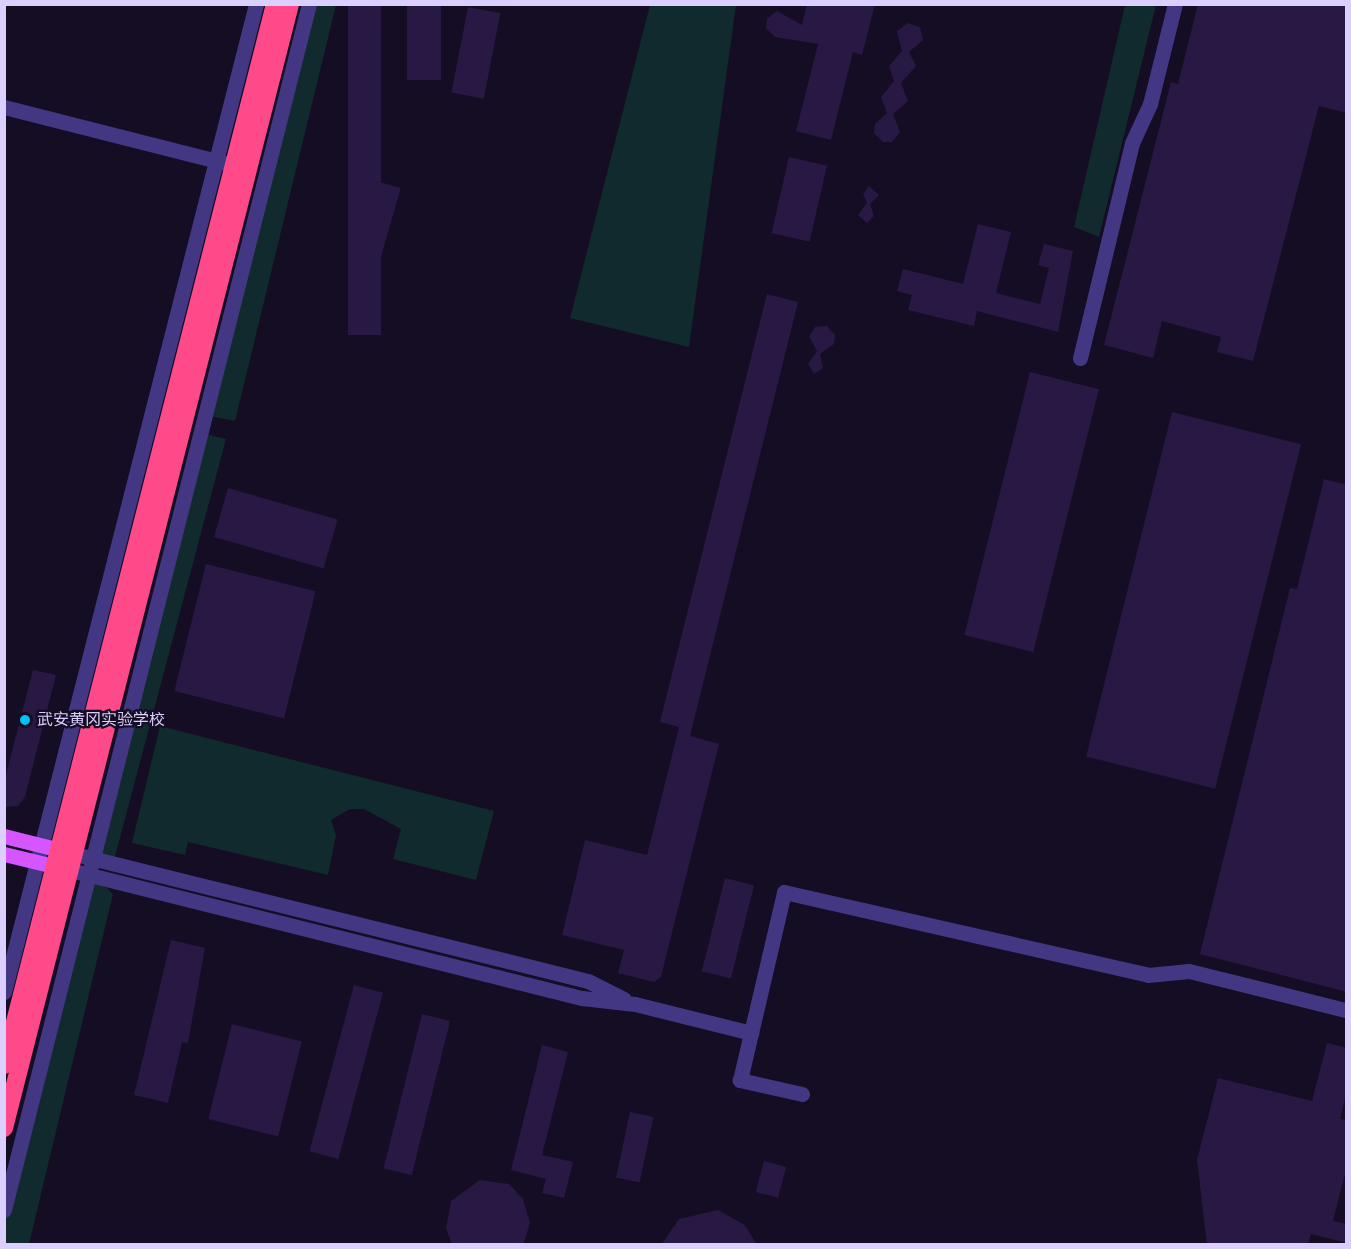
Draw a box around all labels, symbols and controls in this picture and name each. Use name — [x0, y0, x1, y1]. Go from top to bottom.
place label: 武安黄冈实验学校 — [37, 710, 165, 730]
marker: 武安黄冈实验学校 — [18, 713, 32, 727]

